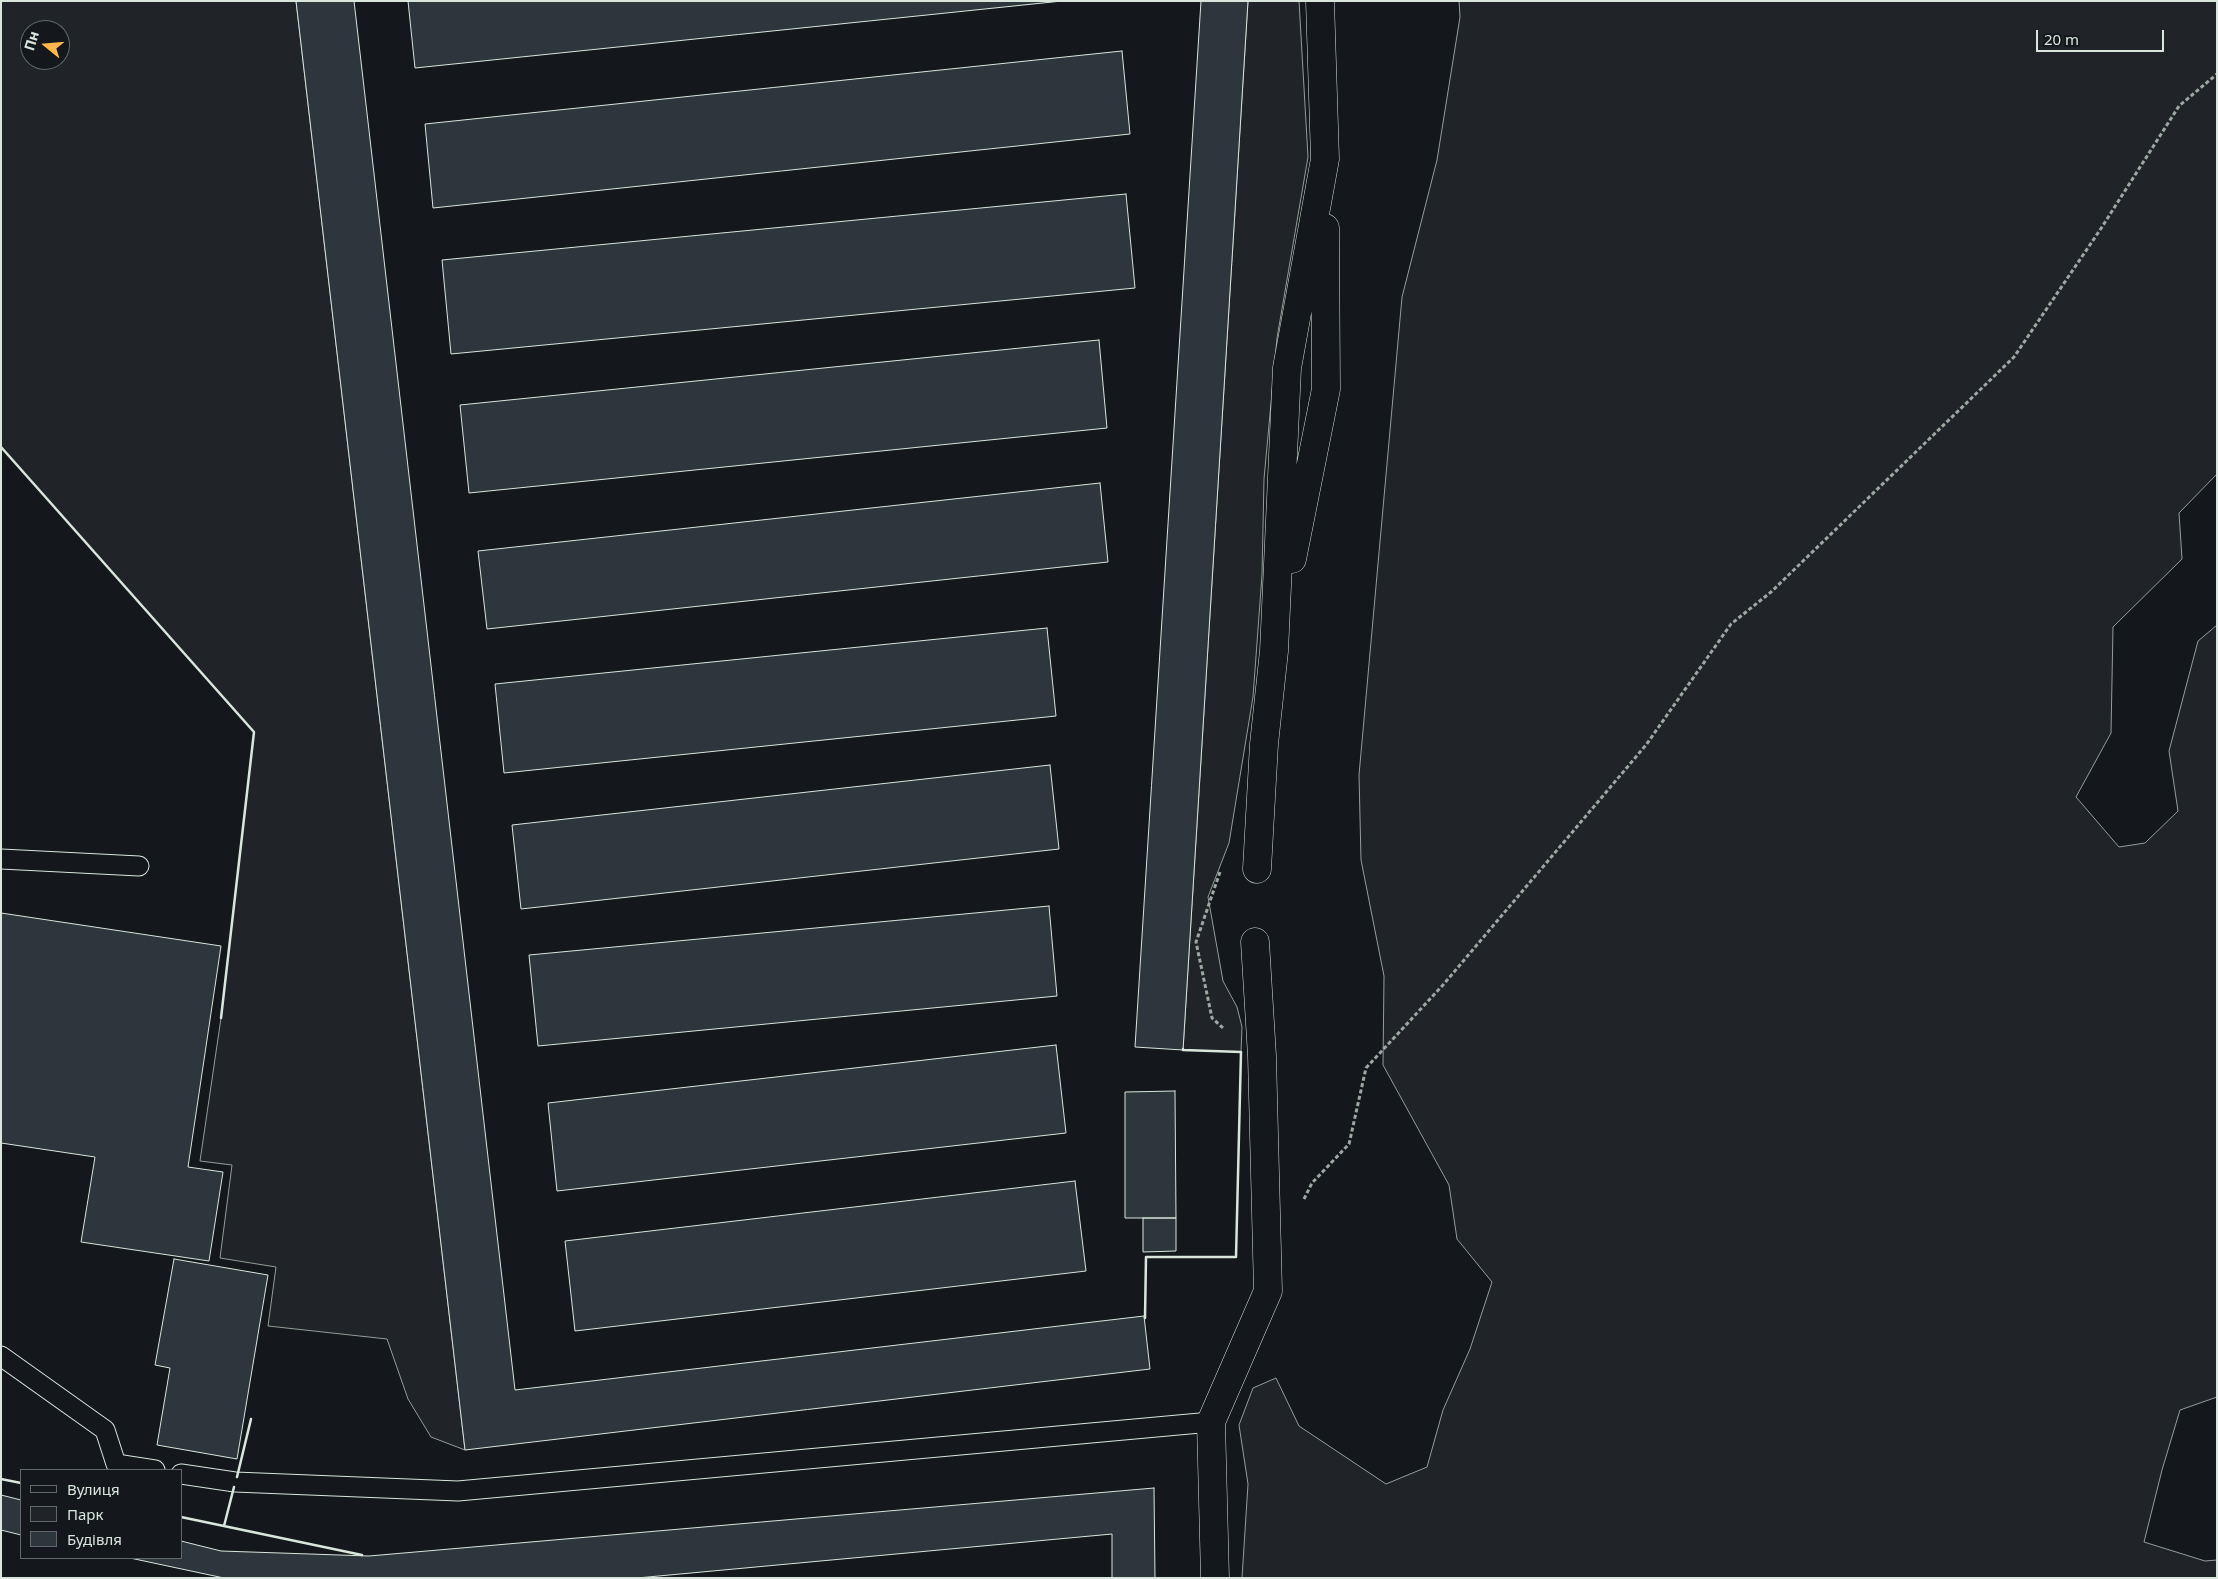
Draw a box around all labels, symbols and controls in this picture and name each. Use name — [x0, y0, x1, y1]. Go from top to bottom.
north arrow — [20, 20, 70, 70]
scale bar — [2038, 20, 2166, 52]
text: Пн — [19, 28, 43, 53]
text: 20 m — [2044, 29, 2079, 49]
legend — [20, 1469, 182, 1559]
text: Вулиця — [67, 1479, 120, 1499]
text: Парк — [67, 1504, 103, 1524]
text: Будівля — [67, 1529, 122, 1549]

